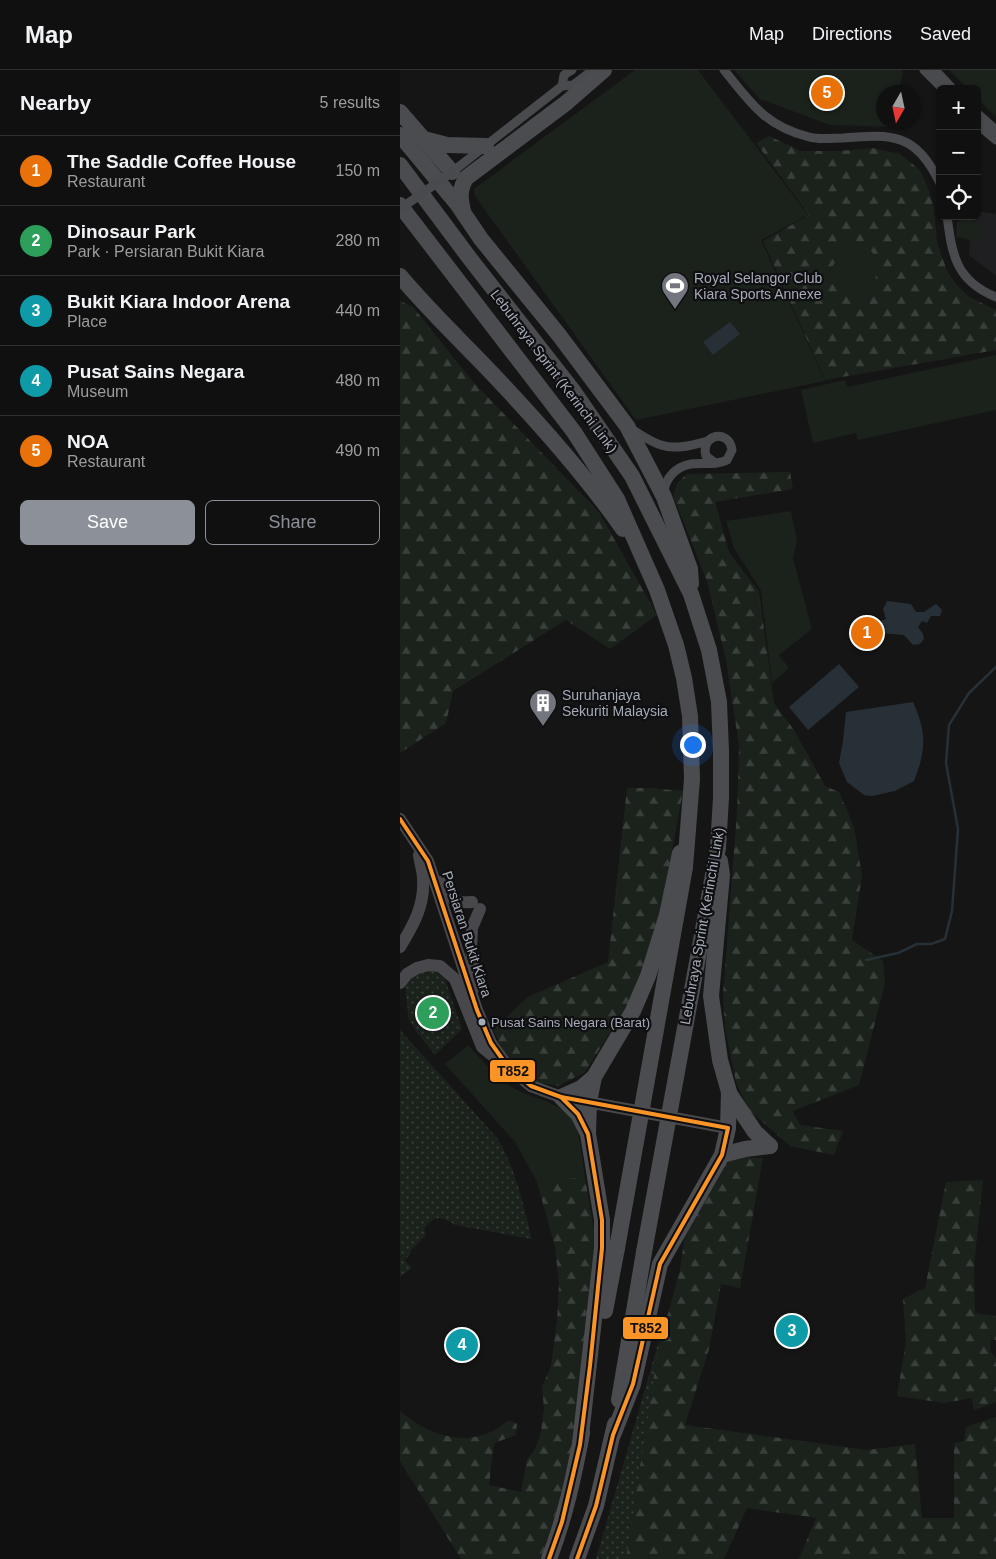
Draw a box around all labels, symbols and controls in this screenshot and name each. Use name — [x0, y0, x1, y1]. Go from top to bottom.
text: Map — [25, 21, 73, 48]
text: Map — [749, 24, 784, 44]
text: Directions — [812, 24, 892, 44]
text: Saved — [920, 24, 971, 44]
pin: 5 — [811, 74, 843, 112]
north arrow — [876, 85, 921, 130]
map controls — [936, 85, 981, 220]
button: + — [936, 85, 981, 130]
text: Nearby — [20, 91, 91, 114]
text: 5 results — [320, 94, 380, 111]
button: − — [936, 130, 981, 175]
text: The Saddle Coffee House — [67, 151, 296, 172]
text: 1 — [32, 162, 40, 179]
text: 150 m — [336, 162, 380, 179]
text: Restaurant — [67, 173, 145, 190]
button: locate — [936, 175, 981, 220]
text: Dinosaur Park — [67, 221, 196, 242]
text: 2 — [32, 232, 40, 249]
text: 280 m — [336, 232, 380, 249]
text: Park · Persiaran Bukit Kiara — [67, 243, 264, 260]
place label: Royal Selangor Club Kiara Sports Annexe — [694, 270, 823, 302]
sports icon: Royal Selangor Club Kiara Sports Annexe — [660, 271, 690, 310]
street label: Lebuhraya Sprint (Kerinchi Link) — [487, 286, 621, 456]
text: Bukit Kiara Indoor Arena — [67, 291, 290, 312]
text: 3 — [32, 302, 40, 319]
text: 440 m — [336, 302, 380, 319]
text: Place — [67, 313, 107, 330]
text: Pusat Sains Negara — [67, 361, 244, 382]
text: 4 — [32, 372, 40, 389]
text: 480 m — [336, 372, 380, 389]
text: Museum — [67, 383, 128, 400]
text: NOA — [67, 431, 109, 452]
text: 5 — [32, 442, 40, 459]
text: 490 m — [336, 442, 380, 459]
text: Restaurant — [67, 453, 145, 470]
button: Save — [20, 500, 195, 545]
button: Share — [205, 500, 380, 545]
pin: 1 — [851, 614, 883, 652]
place label: Suruhanjaya Sekuriti Malaysia — [562, 687, 668, 719]
building icon: Suruhanjaya Sekuriti Malaysia — [528, 688, 558, 727]
your location — [680, 732, 706, 758]
street label: Lebuhraya Sprint (Kerinchi Link) — [677, 826, 727, 1026]
street label: Persiaran Bukit Kiara — [439, 869, 495, 999]
pin: 2 — [417, 994, 449, 1032]
place label: Pusat Sains Negara (Barat) — [491, 1015, 650, 1030]
marker: Pusat Sains Negara (Barat) — [477, 1017, 487, 1027]
line badge: T852 — [489, 1059, 536, 1083]
text: T852 — [497, 1063, 529, 1079]
pin: 3 — [776, 1312, 808, 1350]
line badge: T852 — [622, 1316, 669, 1340]
text: T852 — [630, 1320, 662, 1336]
pin: 4 — [446, 1326, 478, 1364]

